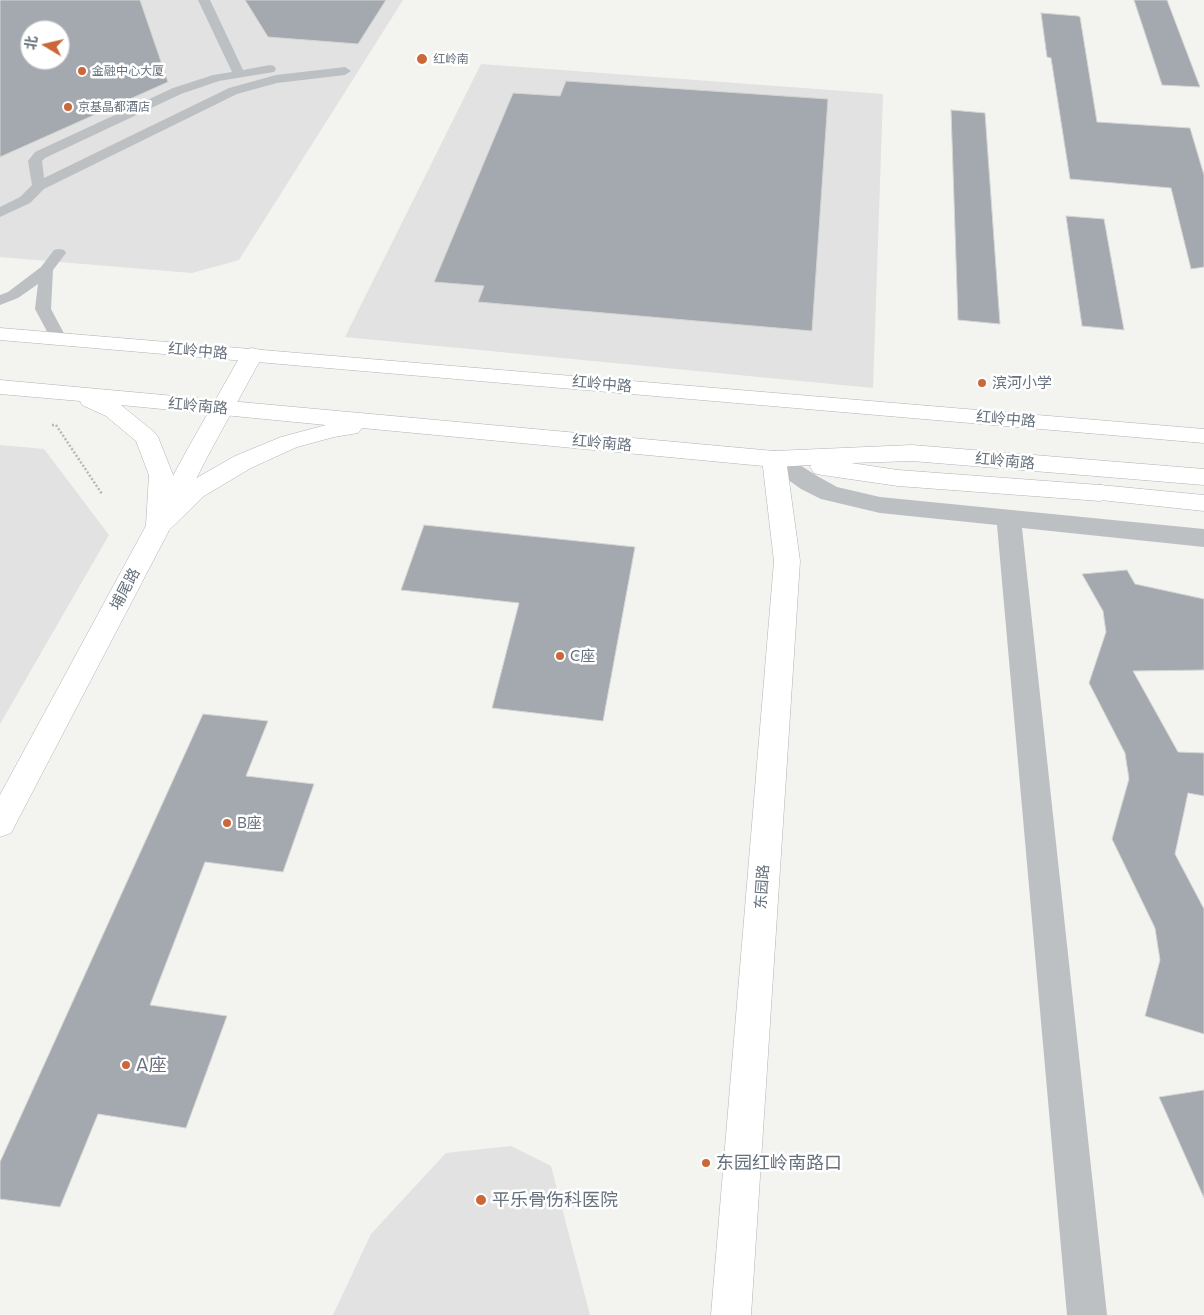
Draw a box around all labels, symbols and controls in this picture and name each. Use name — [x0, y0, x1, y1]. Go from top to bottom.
north arrow — [20, 20, 70, 70]
text: 北 — [21, 34, 40, 51]
marker: 红岭南 — [415, 52, 429, 66]
place label: 红岭南 — [433, 52, 469, 66]
place label: 金融中心大厦 — [92, 64, 164, 78]
marker: 金融中心大厦 — [76, 65, 88, 77]
place label: 京基晶都酒店 — [78, 100, 150, 114]
marker: 京基晶都酒店 — [62, 101, 74, 113]
street label: 红岭中路 — [167, 339, 229, 363]
street label: 红岭中路 — [571, 372, 633, 396]
place label: 滨河小学 — [992, 374, 1052, 392]
marker: 滨河小学 — [976, 377, 988, 389]
street label: 红岭南路 — [167, 394, 229, 418]
street label: 红岭中路 — [975, 407, 1037, 431]
street label: 红岭南路 — [571, 431, 633, 455]
street label: 红岭南路 — [974, 449, 1036, 473]
street label: 埔尾路 — [106, 565, 144, 613]
place label: C座 — [570, 647, 595, 665]
marker: C座 — [554, 650, 566, 662]
place label: B座 — [237, 814, 262, 832]
marker: B座 — [221, 817, 233, 829]
street label: 东园路 — [751, 864, 773, 910]
place label: A座 — [136, 1054, 166, 1076]
marker: A座 — [120, 1059, 132, 1071]
place label: 东园红岭南路口 — [716, 1152, 842, 1174]
marker: 东园红岭南路口 — [700, 1157, 712, 1169]
place label: 平乐骨伤科医院 — [492, 1189, 618, 1211]
marker: 平乐骨伤科医院 — [474, 1193, 488, 1207]

